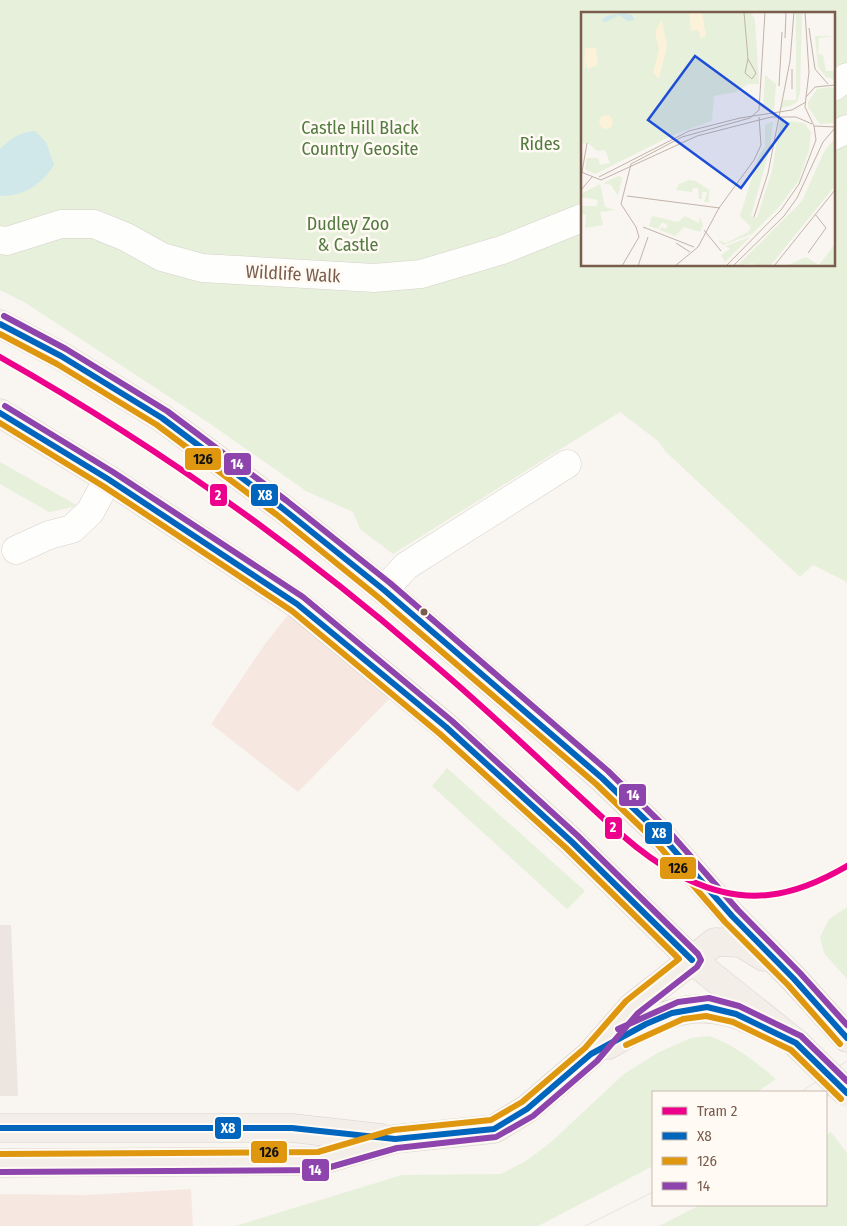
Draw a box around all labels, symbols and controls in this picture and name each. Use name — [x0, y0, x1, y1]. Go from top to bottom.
inset map — [581, 12, 834, 266]
park label: Castle Hill Black Country Geosite — [301, 117, 419, 160]
park label: Rides — [520, 133, 561, 155]
park label: Dudley Zoo & Castle — [307, 213, 389, 256]
street label: Wildlife Walk — [245, 261, 342, 287]
line badge: 126 — [184, 447, 222, 471]
text: 126 — [193, 451, 213, 468]
line badge: 14 — [223, 452, 252, 476]
text: 14 — [230, 456, 244, 473]
line badge: 2 — [209, 483, 228, 507]
line badge: X8 — [250, 483, 279, 507]
text: 2 — [214, 487, 222, 504]
text: X8 — [257, 487, 273, 504]
unlabelled marker — [419, 607, 429, 617]
line badge: 14 — [618, 783, 647, 807]
text: 14 — [626, 787, 640, 804]
line badge: 2 — [604, 816, 623, 840]
text: 2 — [609, 819, 617, 836]
line badge: X8 — [644, 821, 673, 845]
text: X8 — [651, 825, 667, 842]
line badge: 126 — [659, 856, 697, 880]
text: 126 — [668, 860, 688, 877]
legend — [652, 1091, 827, 1206]
text: Tram 2 — [697, 1102, 738, 1120]
line badge: X8 — [214, 1116, 242, 1140]
text: X8 — [220, 1120, 236, 1137]
text: X8 — [697, 1127, 712, 1145]
line badge: 126 — [250, 1140, 288, 1164]
text: 126 — [259, 1144, 279, 1161]
text: 126 — [697, 1152, 717, 1170]
line badge: 14 — [301, 1158, 330, 1182]
text: 14 — [308, 1162, 322, 1179]
text: 14 — [697, 1177, 710, 1195]

